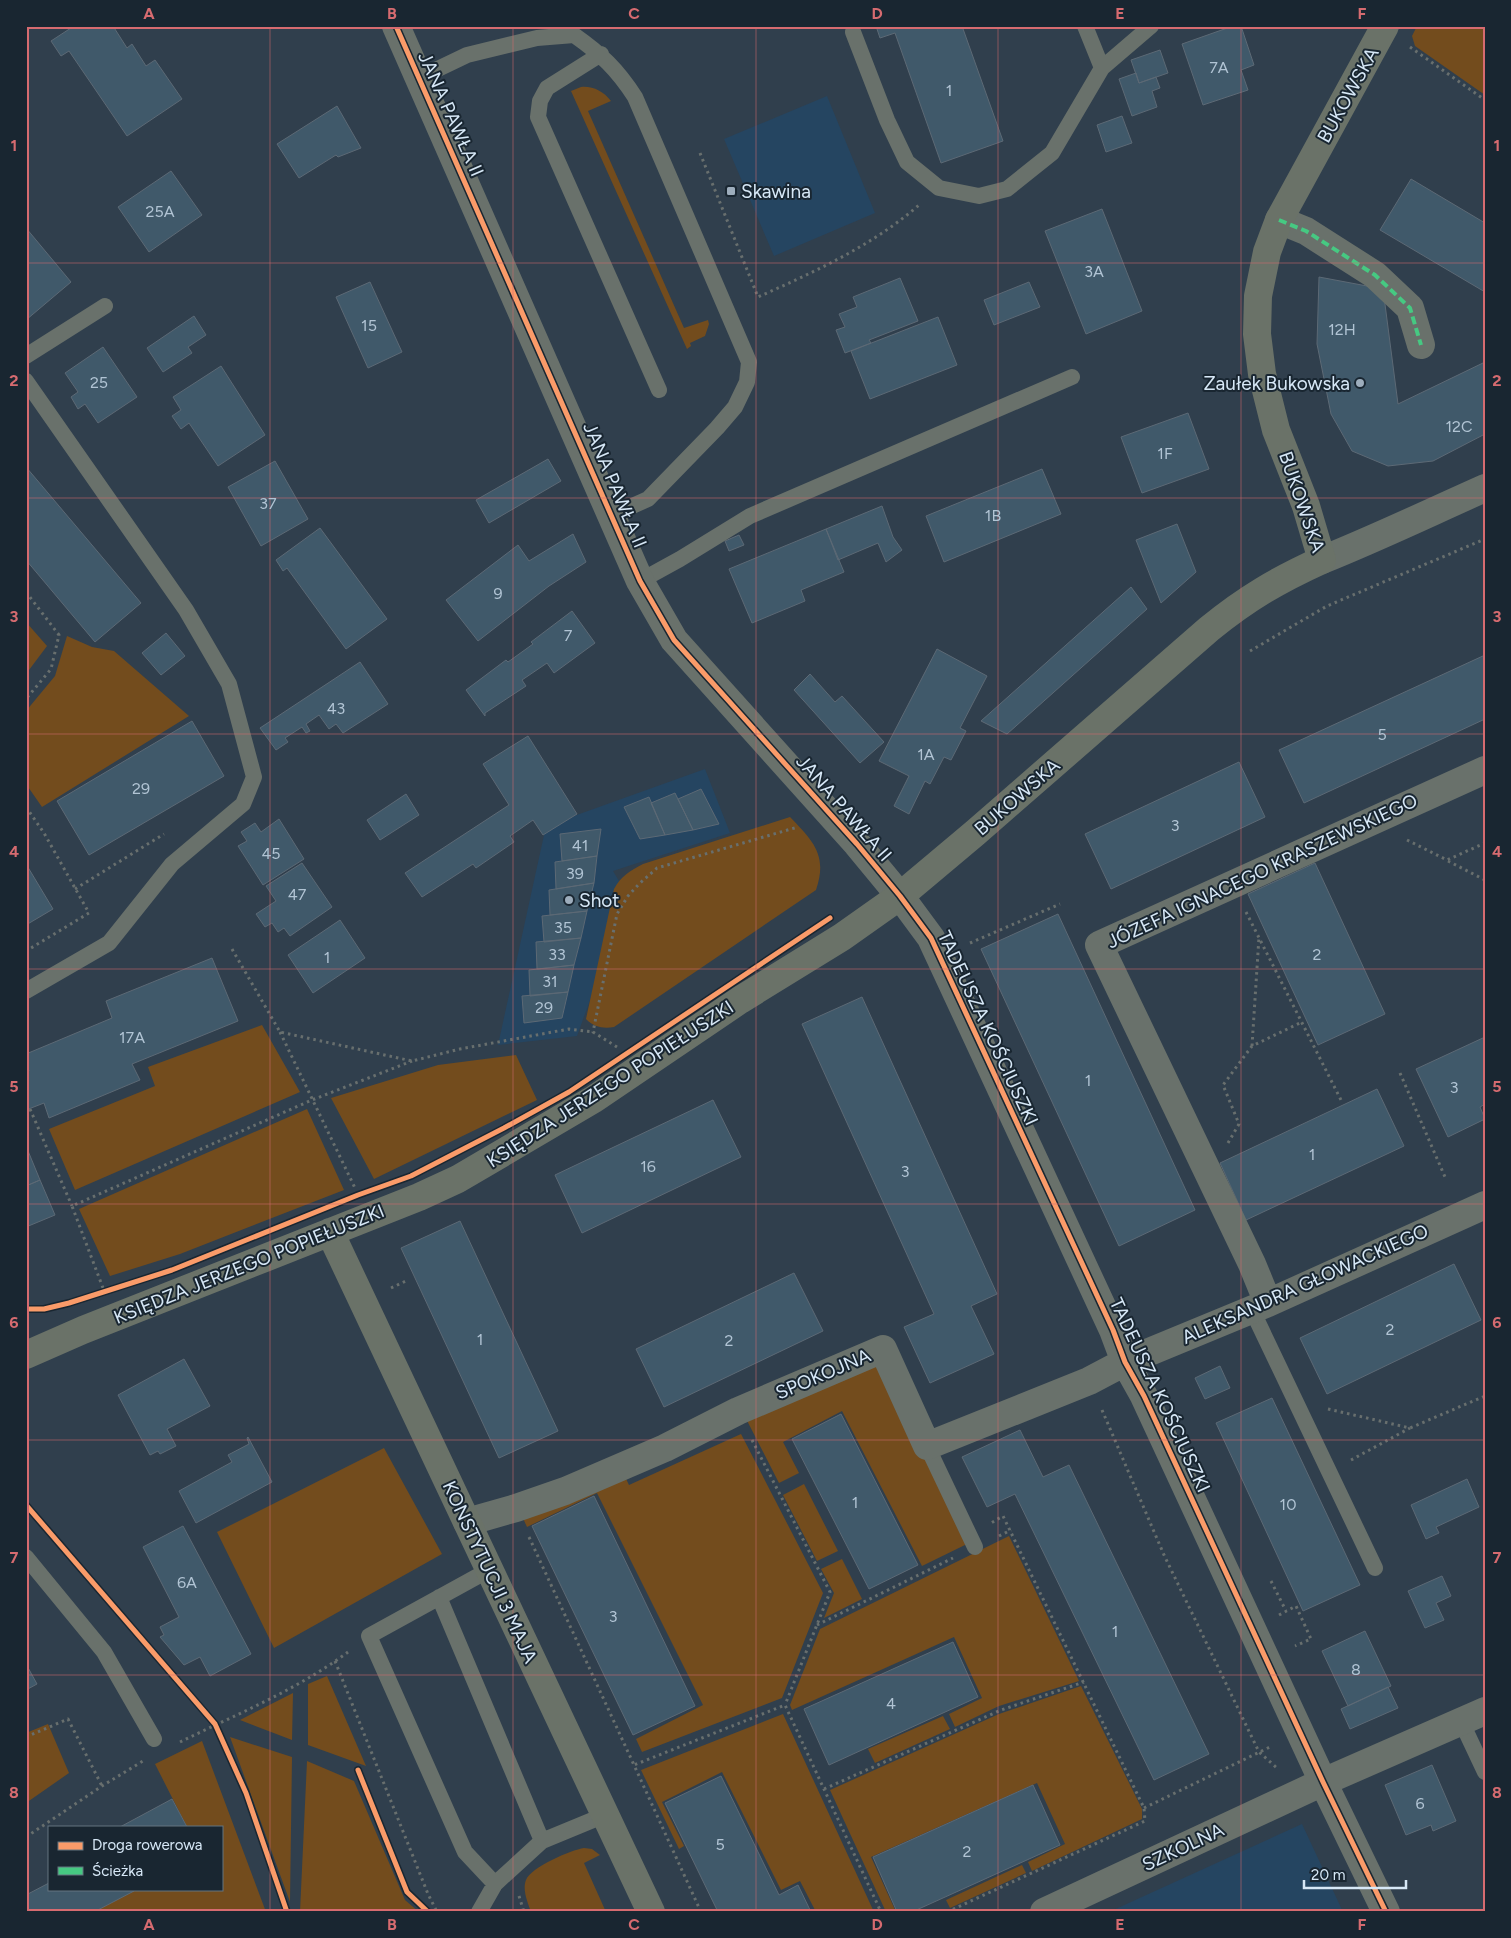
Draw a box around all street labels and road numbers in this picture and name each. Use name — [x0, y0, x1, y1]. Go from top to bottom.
street label: BUKOWSKA — [1312, 43, 1384, 147]
street label: JANA PAWŁA II — [413, 48, 489, 180]
street label: JANA PAWŁA II — [578, 419, 652, 551]
street label: BUKOWSKA — [1274, 448, 1330, 556]
street label: JANA PAWŁA II — [791, 750, 897, 866]
street label: BUKOWSKA — [970, 754, 1064, 840]
street label: JÓZEFA IGNACEGO KRASZEWSKIEGO — [1103, 789, 1421, 953]
street label: TADEUSZA KOŚCIUSZKI — [933, 927, 1043, 1129]
street label: KSIĘDZA JERZEGO POPIEŁUSZKI — [482, 995, 738, 1173]
street label: KSIĘDZA JERZEGO POPIEŁUSZKI — [110, 1199, 388, 1329]
street label: ALEKSANDRA GŁOWACKIEGO — [1178, 1219, 1432, 1349]
street label: TADEUSZA KOŚCIUSZKI — [1105, 1294, 1215, 1496]
street label: SPOKOJNA — [772, 1344, 874, 1404]
street label: KONSTYTUCJI 3 MAJA — [438, 1477, 542, 1667]
street label: SZKOLNA — [1138, 1818, 1228, 1876]

